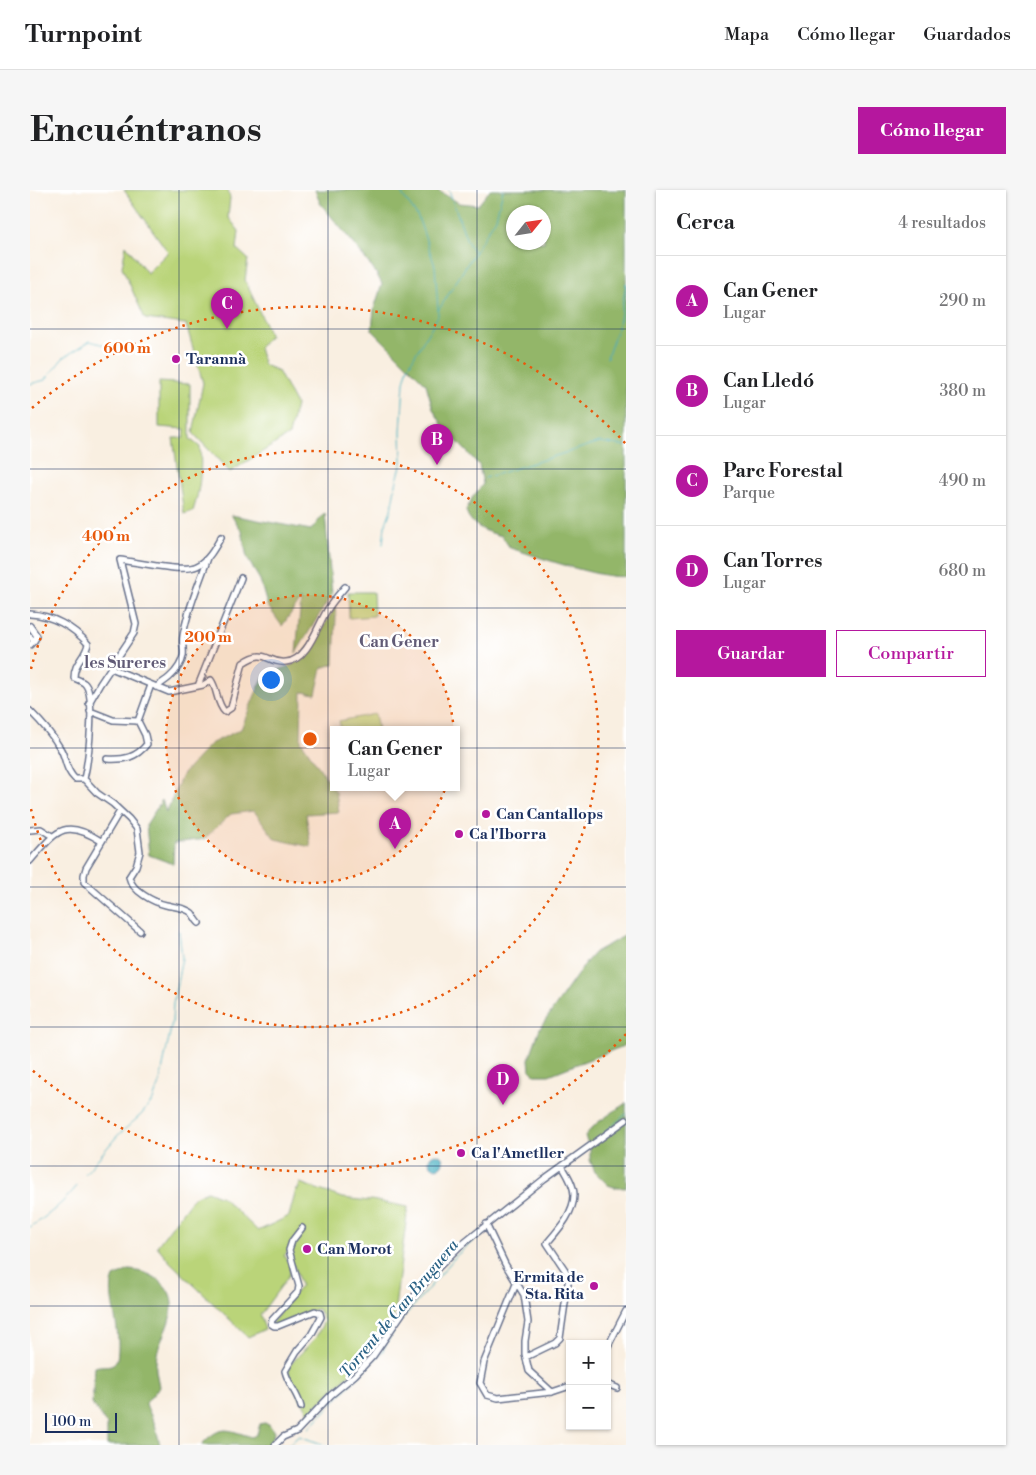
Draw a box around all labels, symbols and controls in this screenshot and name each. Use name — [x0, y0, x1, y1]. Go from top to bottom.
text: Turnpoint — [25, 20, 142, 50]
text: Mapa — [725, 23, 769, 46]
text: Cómo llegar — [797, 23, 895, 46]
text: Guardados — [923, 23, 1011, 46]
button: Cómo llegar — [858, 107, 1006, 154]
text: Encuéntranos — [30, 109, 262, 152]
north arrow — [506, 205, 551, 250]
text: Cerca — [676, 210, 735, 236]
text: 4 resultados — [898, 213, 986, 233]
text: Can Gener — [723, 279, 818, 303]
pin: C — [211, 288, 243, 329]
text: A — [686, 291, 698, 311]
text: 290 m — [939, 291, 986, 311]
text: Lugar — [723, 303, 766, 323]
text: 600 m — [103, 339, 151, 358]
place label: Tarannà — [186, 350, 247, 369]
marker: Tarannà — [170, 353, 182, 365]
text: Can Lledó — [723, 369, 814, 393]
text: B — [686, 381, 698, 401]
text: 380 m — [939, 381, 986, 401]
text: Lugar — [723, 393, 766, 413]
pin: B — [421, 424, 453, 465]
text: Parc Forestal — [723, 459, 843, 483]
text: C — [686, 471, 698, 491]
text: 490 m — [939, 471, 986, 491]
text: Parque — [723, 483, 775, 503]
text: 400 m — [82, 527, 130, 546]
text: Can Torres — [723, 549, 822, 573]
text: D — [686, 561, 698, 581]
text: 680 m — [939, 561, 986, 581]
text: Lugar — [723, 573, 766, 593]
text: 200 m — [184, 628, 232, 647]
button: Guardar — [676, 630, 826, 677]
button: Compartir — [836, 630, 986, 677]
district label: Can Gener — [359, 632, 439, 652]
district label: les Sureres — [84, 653, 166, 673]
your location — [258, 667, 284, 693]
popup — [330, 726, 460, 791]
centre of rings — [301, 730, 319, 748]
text: Can Gener — [347, 737, 443, 761]
text: Lugar — [347, 761, 390, 781]
place label: Can Cantallops — [496, 805, 603, 824]
pin: A — [379, 808, 411, 849]
marker: Can Cantallops — [480, 808, 492, 820]
place label: Ca l'Iborra — [469, 825, 547, 844]
marker: Ca l'Iborra — [453, 828, 465, 840]
pin: D — [487, 1064, 519, 1105]
place label: Ca l'Ametller — [471, 1144, 565, 1163]
marker: Ca l'Ametller — [455, 1147, 467, 1159]
water label: Torrent de Can Bruguera — [335, 1236, 463, 1382]
place label: Can Morot — [317, 1240, 392, 1259]
marker: Can Morot — [301, 1243, 313, 1255]
place label: Ermita de Sta. Rita — [514, 1268, 585, 1304]
marker: Ermita de Sta. Rita — [588, 1280, 600, 1292]
map controls — [566, 1340, 611, 1430]
button: + — [566, 1340, 611, 1385]
button: − — [566, 1385, 611, 1430]
scale bar — [45, 1410, 118, 1433]
text: 100 m — [52, 1413, 91, 1431]

